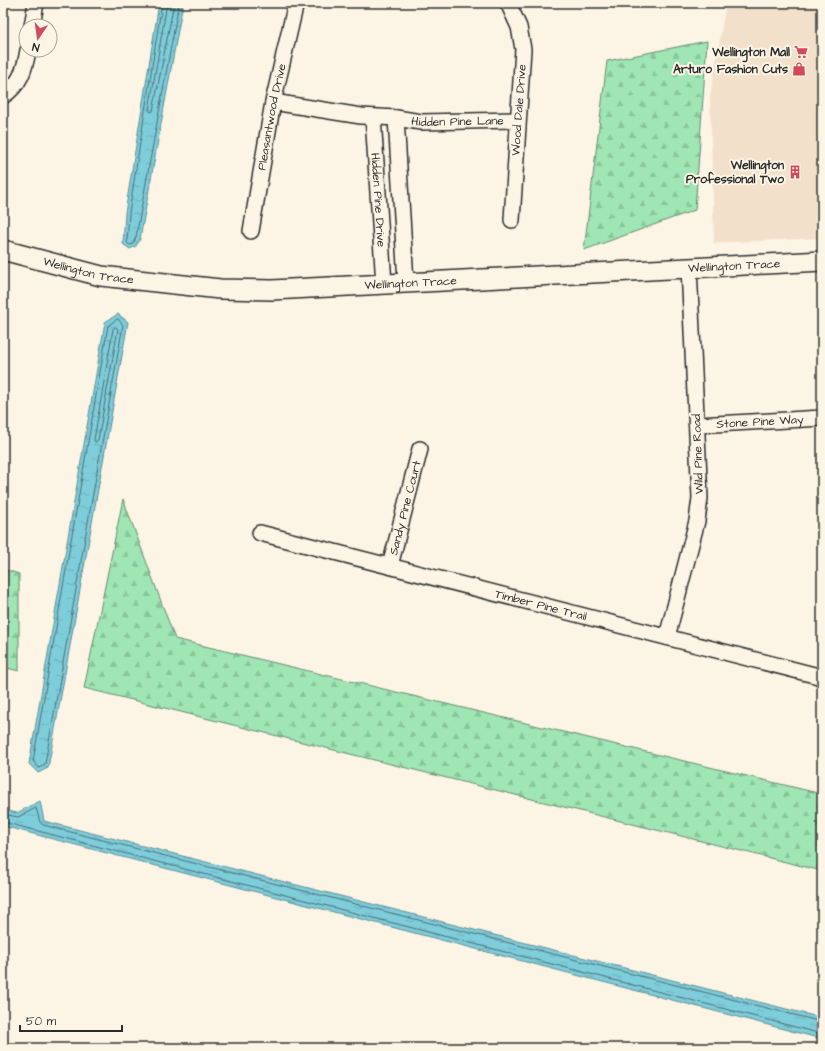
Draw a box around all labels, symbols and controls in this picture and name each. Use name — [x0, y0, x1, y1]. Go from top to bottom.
north arrow — [18, 18, 58, 58]
text: N — [31, 39, 41, 55]
place label: Wellington Mall — [711, 44, 790, 63]
supermarket icon: Wellington Mall — [793, 44, 809, 60]
street label: Pleasantwood Drive — [253, 61, 290, 171]
place label: Arturo Fashion Cuts — [673, 61, 788, 78]
shop icon: Arturo Fashion Cuts — [791, 61, 807, 77]
street label: Wood Dale Drive — [507, 63, 531, 156]
street label: Hidden Pine Lane — [410, 112, 504, 131]
street label: Hidden Pine Drive — [367, 152, 390, 248]
place label: Wellington Professional Two — [686, 157, 784, 188]
building icon: Wellington Professional Two — [787, 164, 803, 180]
street label: Wellington Trace — [41, 253, 135, 288]
street label: Wellington Trace — [688, 255, 781, 277]
street label: Wellington Trace — [364, 272, 458, 294]
street label: Stone Pine Way — [716, 411, 804, 432]
street label: Wild Pine Road — [688, 414, 708, 494]
street label: Sandy Pine Court — [385, 459, 425, 557]
street label: Timber Pine Trail — [493, 585, 589, 625]
scale bar — [20, 1007, 122, 1033]
text: 50 m — [26, 1013, 57, 1030]

